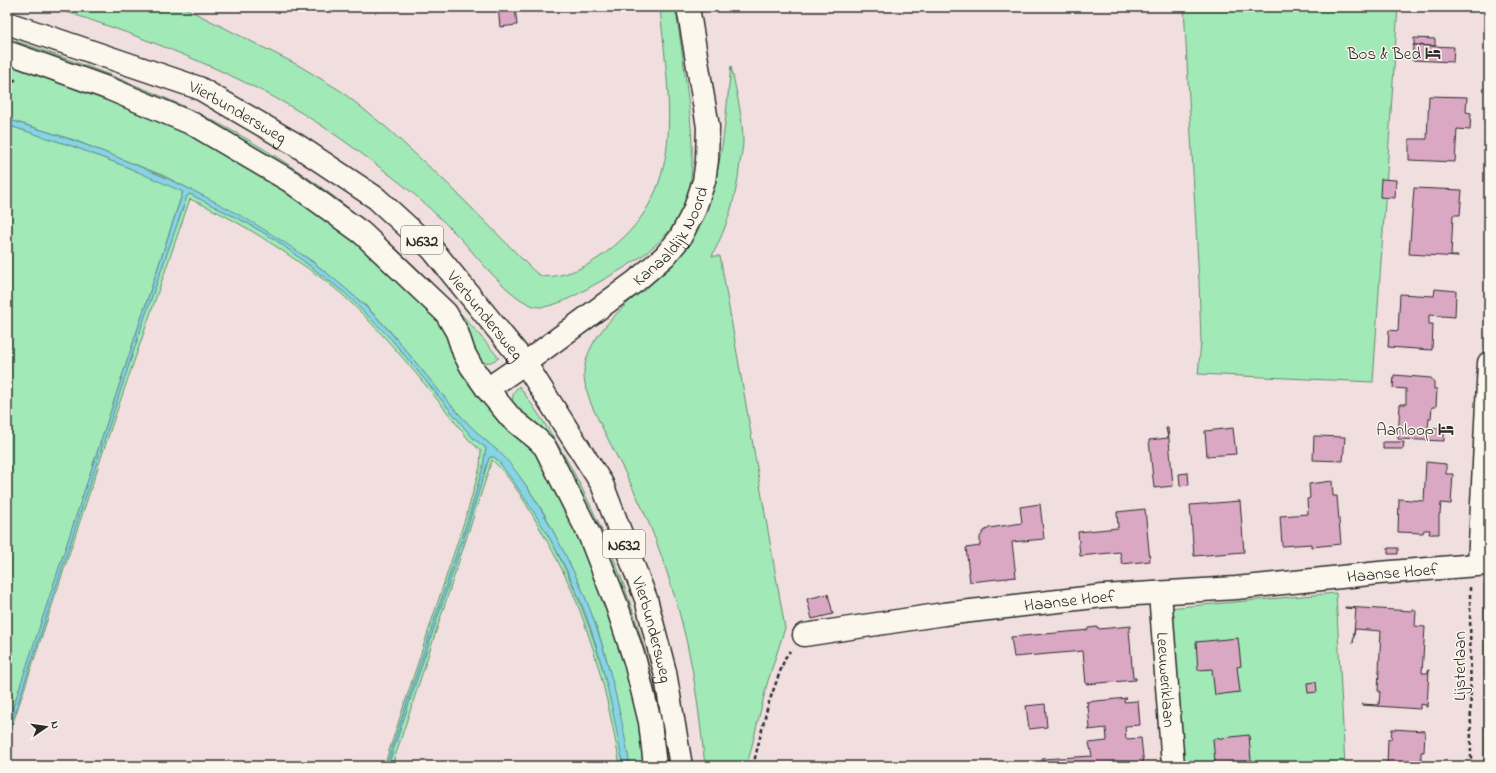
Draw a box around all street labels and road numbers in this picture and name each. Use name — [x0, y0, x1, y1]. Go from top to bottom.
street label: Vierbundersweg — [185, 74, 291, 152]
street label: Kanaaldijk Noord — [628, 183, 715, 293]
road number: N632 — [401, 226, 443, 254]
street label: Vierbundersweg — [440, 265, 529, 367]
road number: N632 — [603, 530, 645, 558]
street label: Haanse Hoef — [1346, 557, 1439, 590]
street label: Vierbundersweg — [624, 572, 678, 685]
street label: Haanse Hoef — [1023, 584, 1116, 619]
street label: Leeuweriklaan — [1149, 631, 1181, 728]
street label: Lijsterlaan — [1448, 631, 1473, 701]

